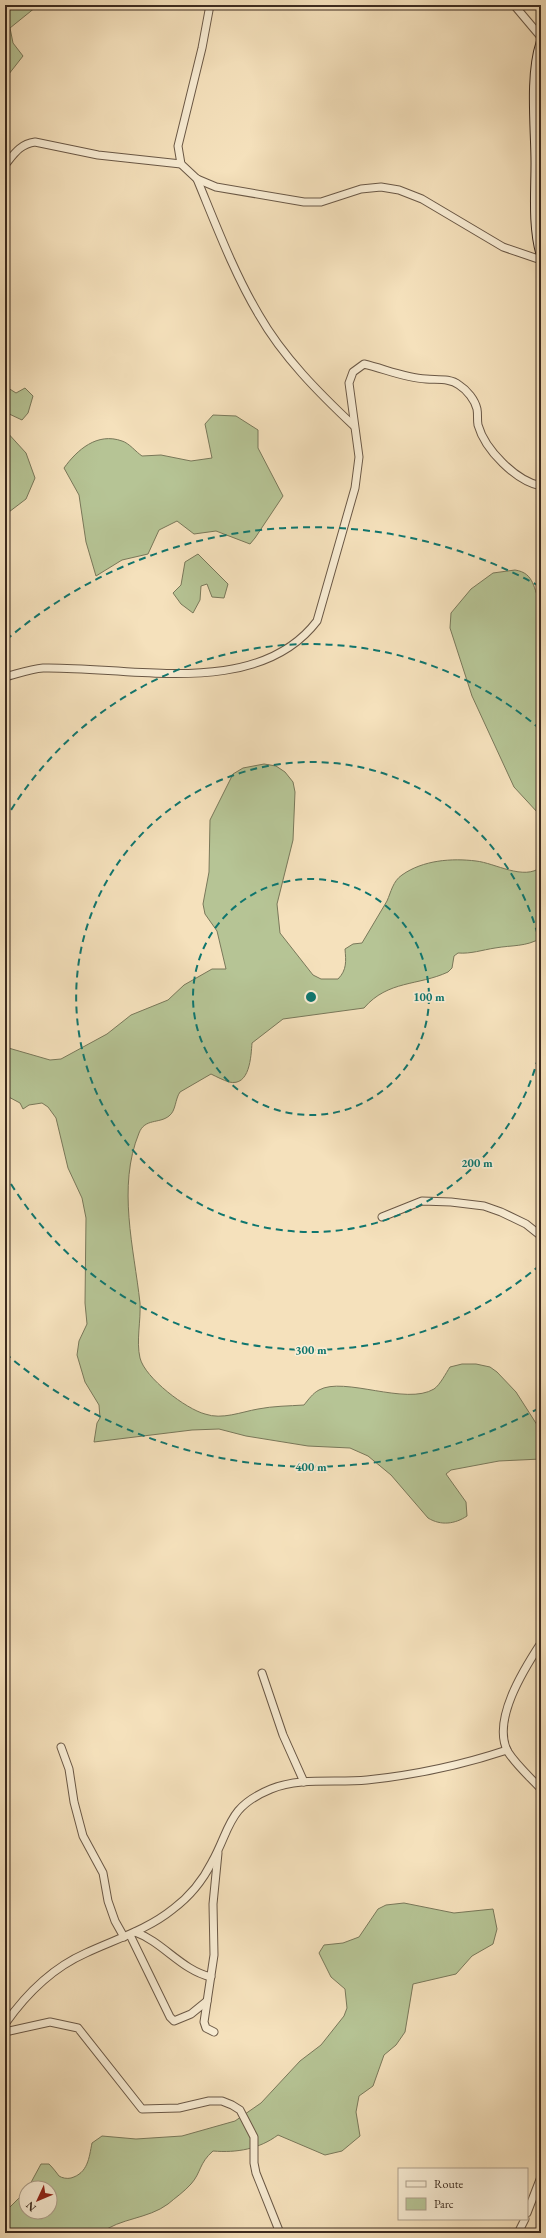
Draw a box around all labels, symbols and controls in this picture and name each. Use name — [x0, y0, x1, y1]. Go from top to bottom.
text: 100 m — [413, 989, 445, 1005]
centre of rings — [304, 990, 318, 1004]
text: 200 m — [461, 1155, 493, 1171]
text: 300 m — [295, 1342, 327, 1358]
text: 400 m — [295, 1459, 327, 1475]
legend — [398, 2168, 528, 2220]
text: Route — [434, 2176, 464, 2192]
north arrow — [18, 2180, 58, 2220]
text: Parc — [434, 2196, 454, 2212]
text: N — [23, 2199, 39, 2215]

